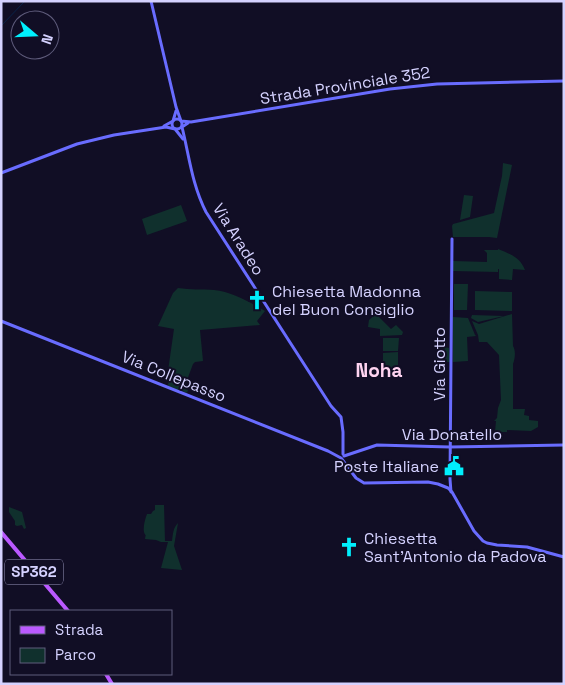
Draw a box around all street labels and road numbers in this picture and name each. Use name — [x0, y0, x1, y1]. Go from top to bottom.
street label: Strada Provinciale 352 — [259, 62, 432, 109]
street label: Via Aradeo — [208, 199, 269, 279]
street label: Via Giotto — [429, 327, 450, 401]
street label: Via Collepasso — [119, 346, 229, 407]
street label: Via Donatello — [402, 424, 502, 445]
road number: SP362 — [5, 560, 63, 584]

